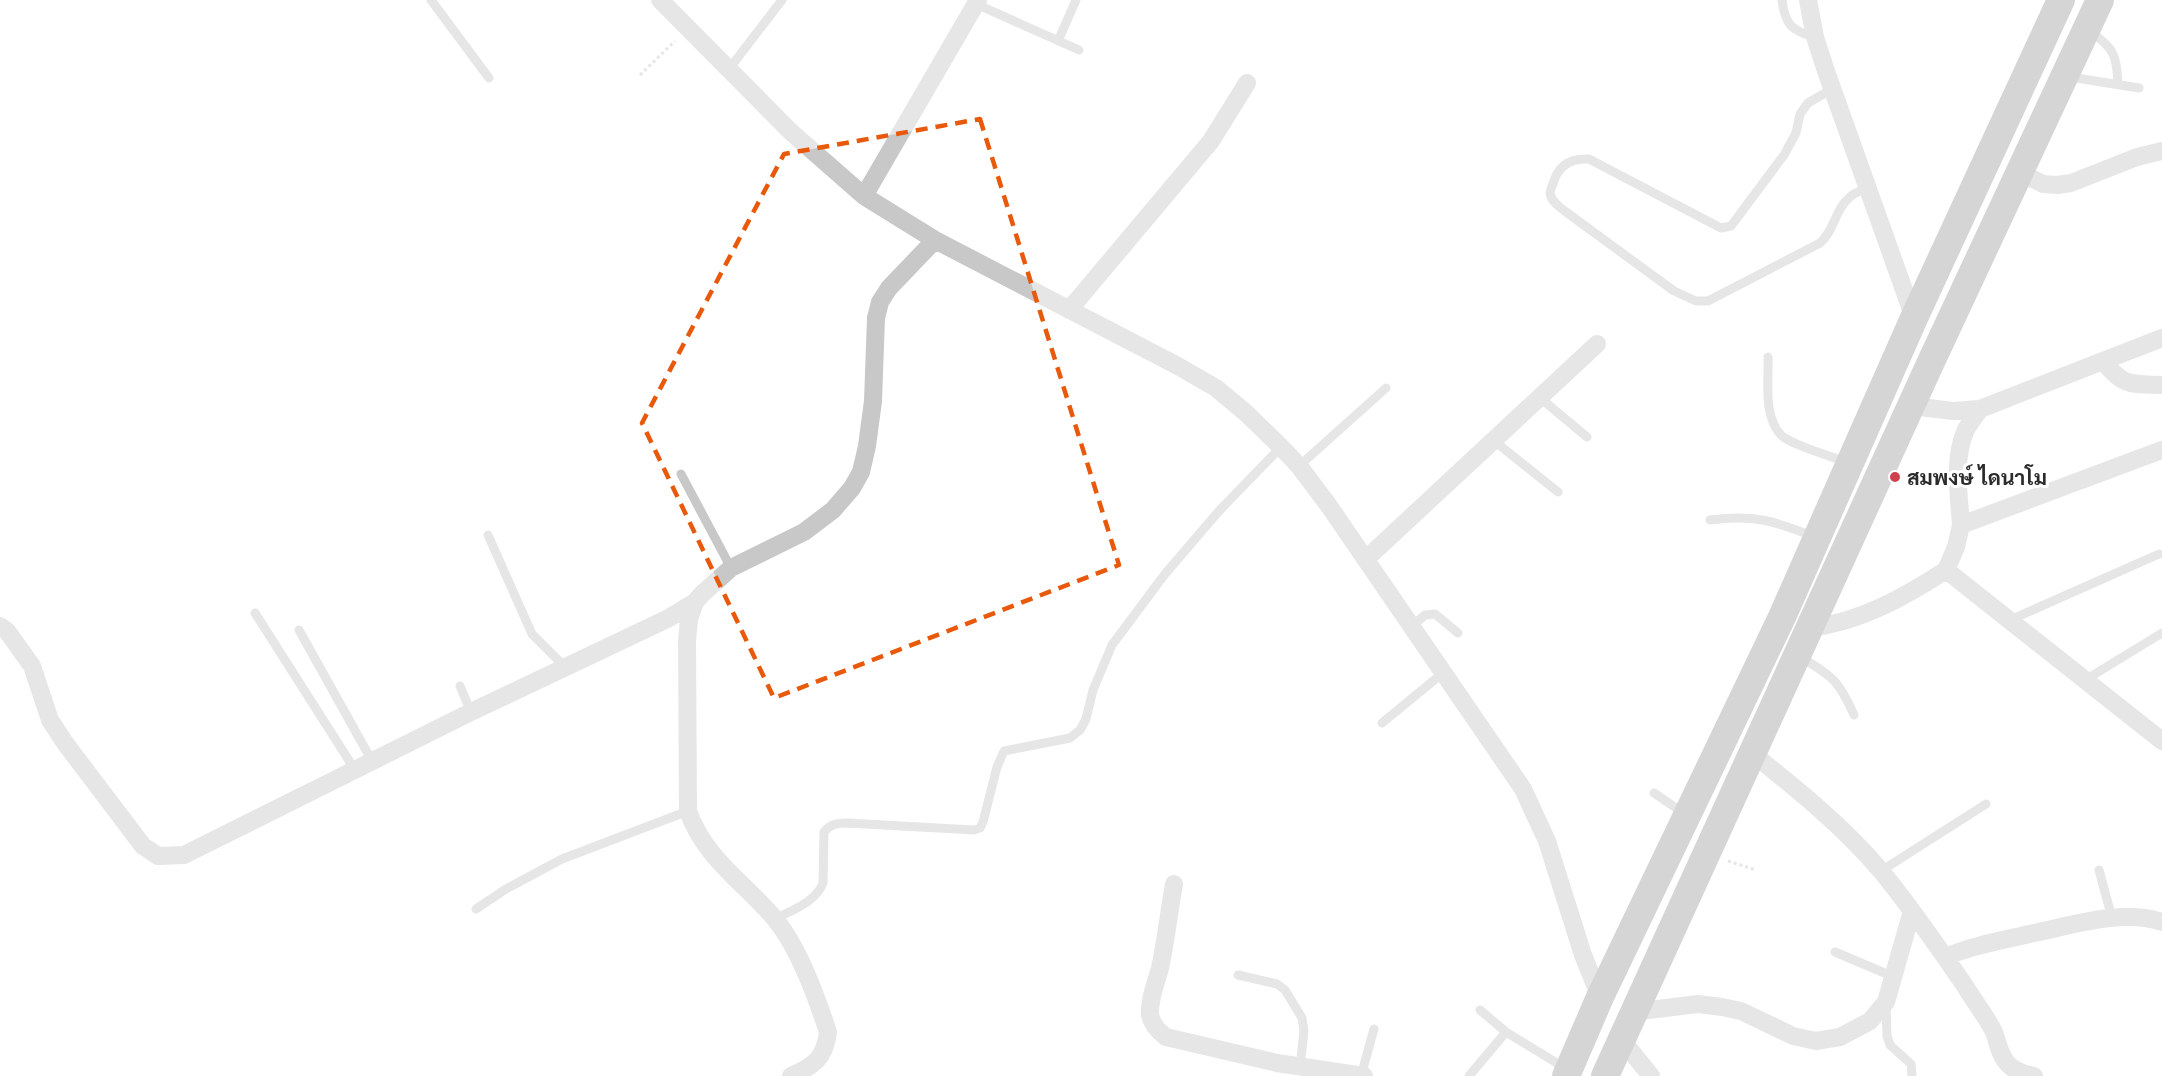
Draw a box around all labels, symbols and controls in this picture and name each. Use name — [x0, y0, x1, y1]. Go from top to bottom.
place label: สมพงษ์ ไดนาโม — [1907, 464, 2047, 490]
marker: สมพงษ์ ไดนาโม — [1888, 470, 1902, 484]

